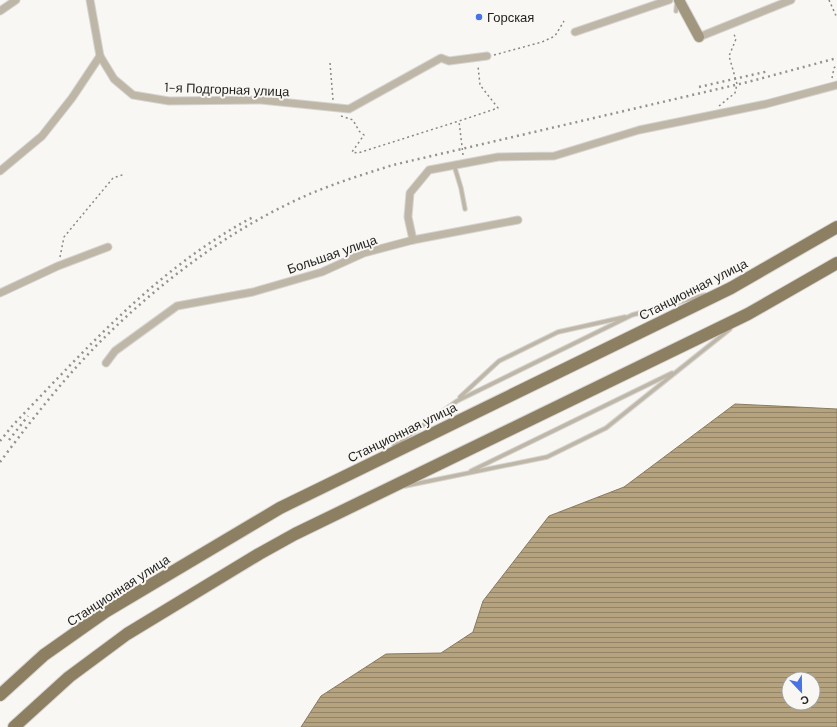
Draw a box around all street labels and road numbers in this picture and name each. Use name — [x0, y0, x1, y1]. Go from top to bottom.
street label: 1-я Подгорная улица — [164, 79, 291, 100]
street label: Большая улица — [285, 231, 380, 278]
street label: Станционная улица — [636, 254, 751, 324]
street label: Станционная улица — [345, 398, 460, 466]
street label: Станционная улица — [64, 550, 174, 630]

